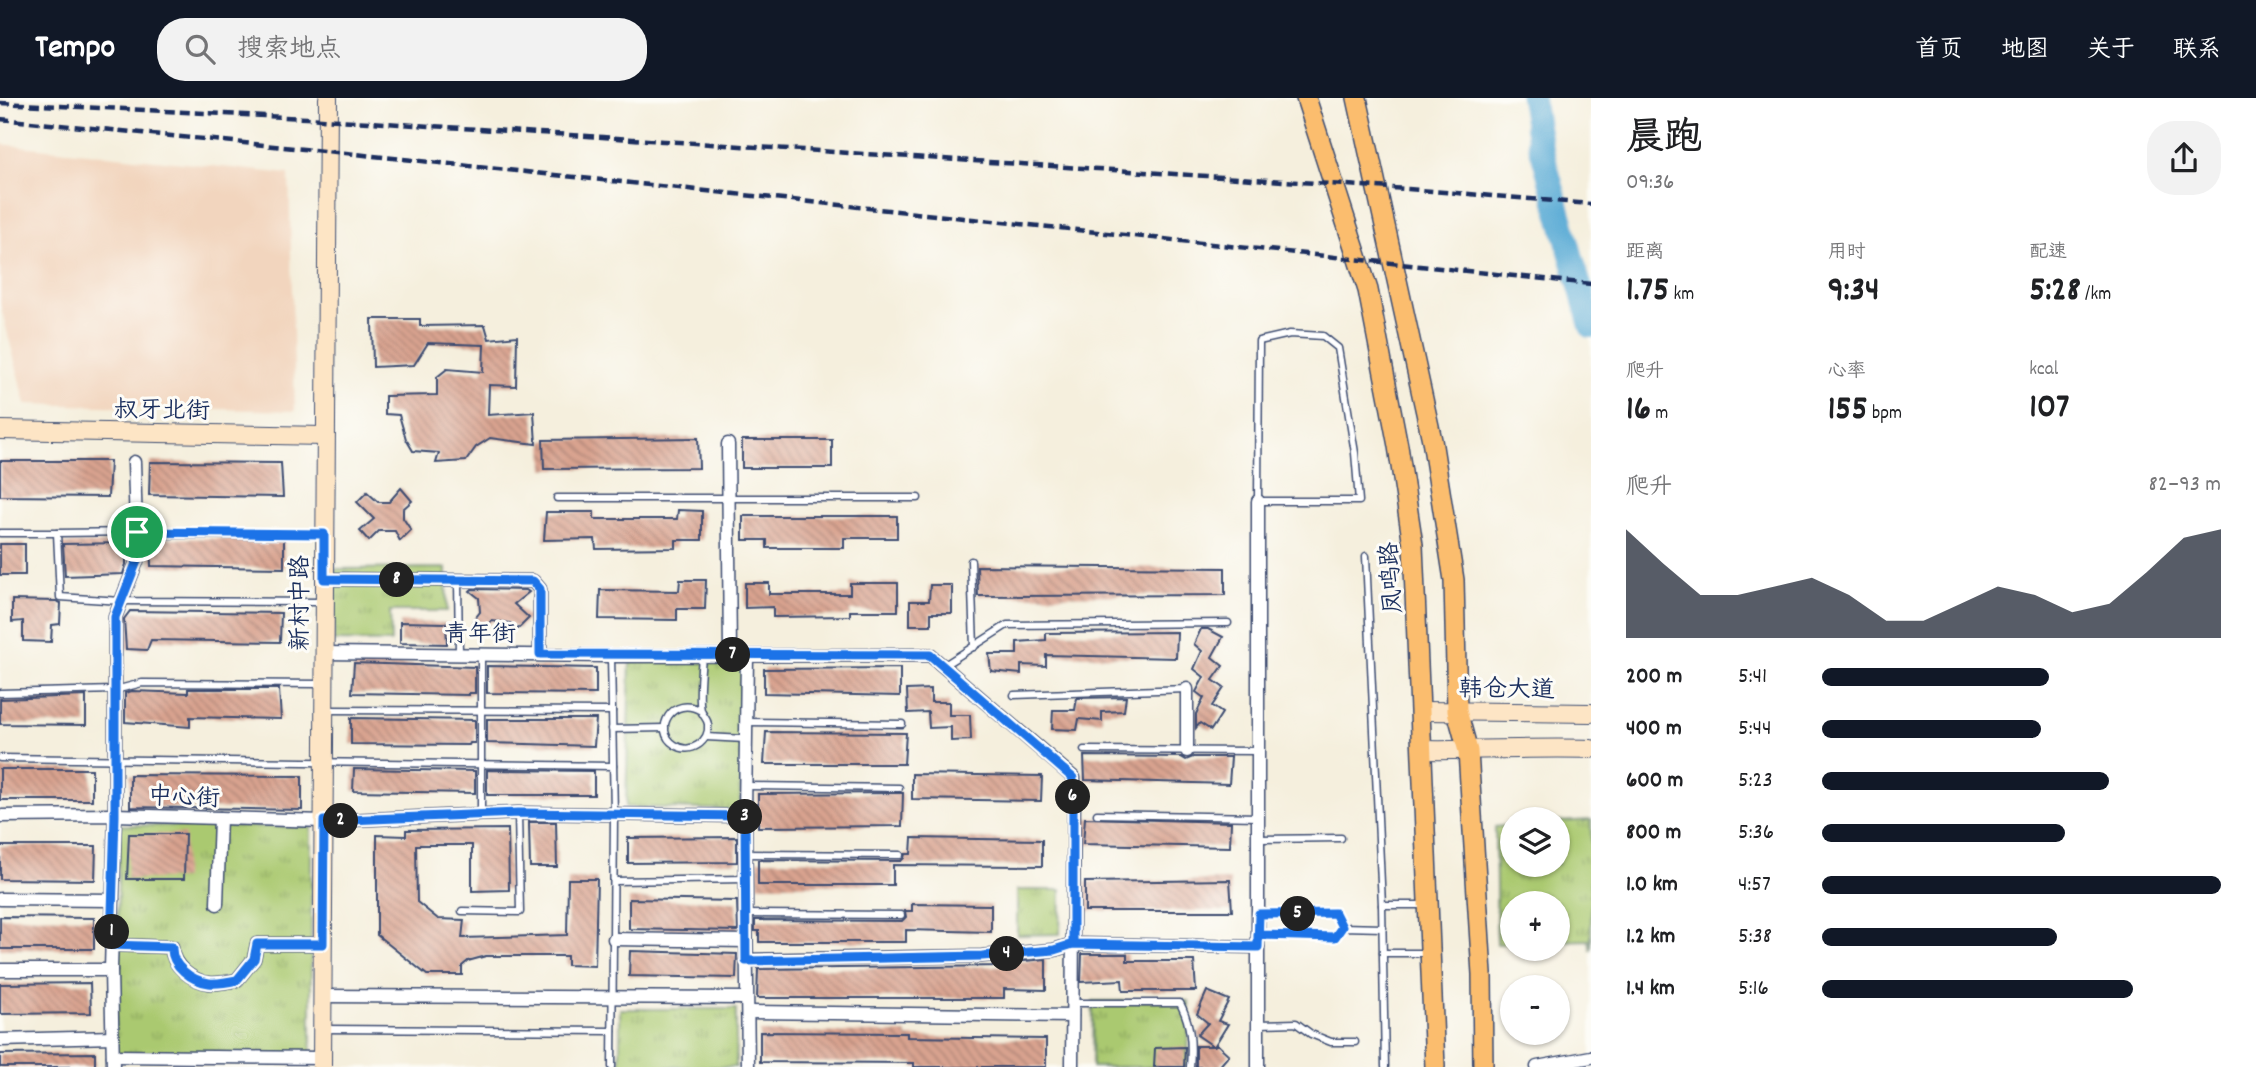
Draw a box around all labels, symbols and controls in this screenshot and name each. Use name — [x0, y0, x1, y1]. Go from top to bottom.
search box — [157, 18, 647, 81]
text: Tempo — [35, 26, 115, 73]
icon: search — [181, 30, 219, 68]
text: 搜索地点 — [237, 32, 341, 69]
text: 首页 — [1915, 34, 1963, 68]
text: 地图 — [2001, 34, 2049, 68]
text: 关于 — [2087, 34, 2135, 68]
text: 联系 — [2173, 34, 2221, 68]
text: 晨跑 — [1626, 113, 1702, 168]
button: share — [2147, 121, 2221, 195]
text: 09:36 — [1626, 167, 1674, 200]
text: 距离 — [1626, 240, 1664, 267]
text: 用时 — [1828, 240, 1866, 267]
text: 配速 — [2029, 240, 2067, 267]
text: 1.75 — [1626, 267, 1669, 317]
text: 9:34 — [1828, 267, 1880, 317]
text: 5:28 — [2029, 267, 2081, 317]
text: km — [1669, 282, 1694, 309]
text: /km — [2081, 282, 2111, 309]
text: kcal — [2029, 357, 2058, 384]
text: 爬升 — [1626, 359, 1664, 386]
text: 心率 — [1828, 359, 1866, 386]
text: 107 — [2029, 384, 2069, 434]
text: 16 — [1626, 386, 1651, 436]
text: 155 — [1828, 386, 1868, 436]
street label: 叔牙北街 — [114, 394, 210, 430]
text: m — [1651, 401, 1668, 428]
text: bpm — [1868, 401, 1902, 428]
text: 82–93 m — [2149, 469, 2221, 502]
text: 爬升 — [1626, 472, 1672, 505]
pin — [107, 502, 167, 562]
icon: arrive — [118, 513, 156, 551]
street label: 凤鸣路 — [1374, 541, 1412, 615]
street label: 新村中路 — [285, 555, 319, 651]
pin: 8 — [380, 562, 414, 598]
text: 8 — [393, 566, 400, 593]
street label: 青年街 — [444, 619, 516, 653]
pin: 7 — [716, 638, 750, 672]
text: 7 — [729, 641, 736, 668]
text: 200 m — [1626, 661, 1682, 694]
text: 5:41 — [1738, 661, 1767, 694]
street label: 韩仓大道 — [1459, 673, 1555, 709]
text: 400 m — [1626, 713, 1682, 746]
text: 5:44 — [1738, 713, 1772, 746]
text: 600 m — [1626, 765, 1683, 798]
text: 5:23 — [1738, 765, 1773, 798]
pin: 6 — [1056, 780, 1090, 814]
street label: 中心街 — [147, 781, 220, 817]
text: 6 — [1068, 783, 1077, 810]
pin: 3 — [728, 800, 762, 834]
text: 3 — [740, 803, 749, 830]
pin: 2 — [324, 804, 358, 838]
text: 2 — [336, 807, 345, 834]
map controls — [1500, 807, 1570, 1045]
button: layers — [1500, 807, 1570, 877]
text: 800 m — [1626, 817, 1681, 850]
text: 5:36 — [1738, 817, 1774, 850]
text: 1.0 km — [1626, 869, 1678, 902]
text: 4:57 — [1738, 869, 1771, 902]
button: + — [1500, 891, 1570, 961]
pin: 5 — [1280, 896, 1316, 932]
text: 5 — [1293, 900, 1302, 927]
pin: 1 — [94, 914, 130, 950]
text: 1 — [109, 918, 114, 945]
text: 1.2 km — [1626, 921, 1675, 954]
text: 5:38 — [1738, 921, 1772, 954]
pin: 4 — [990, 936, 1024, 972]
text: 4 — [1003, 940, 1010, 967]
text: 1.4 km — [1626, 973, 1675, 1006]
text: 5:16 — [1738, 973, 1769, 1006]
button: − — [1500, 975, 1570, 1045]

